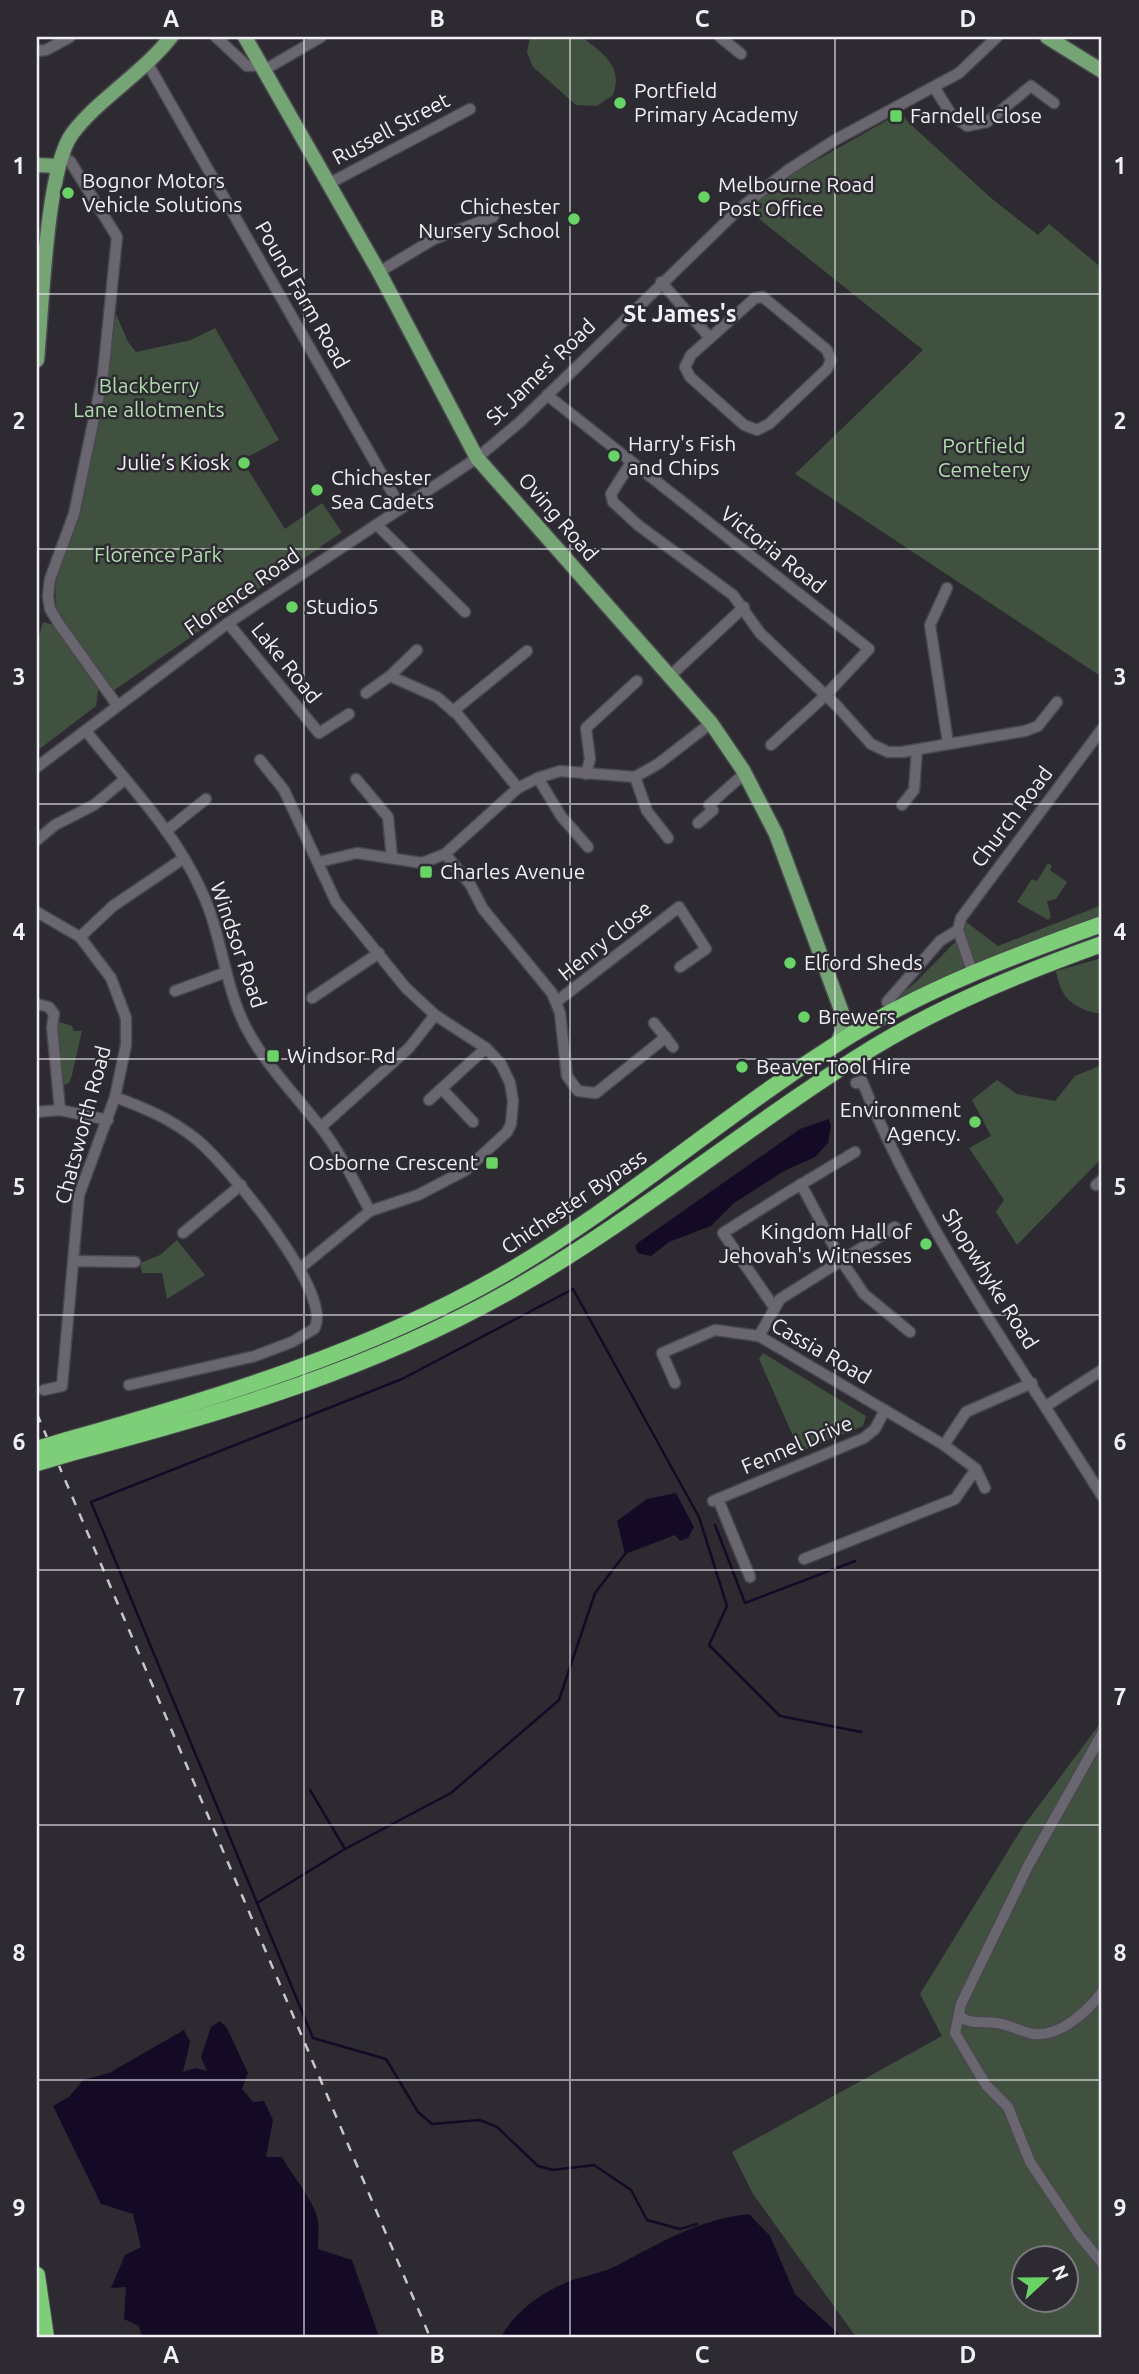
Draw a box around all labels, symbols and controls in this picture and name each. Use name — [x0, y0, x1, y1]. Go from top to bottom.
text: A — [163, 6, 179, 31]
text: B — [429, 6, 445, 31]
text: C — [695, 6, 710, 31]
text: D — [960, 6, 976, 31]
place label: Portfield Primary Academy — [634, 78, 798, 126]
street label: Russell Street — [328, 87, 453, 169]
marker: Portfield Primary Academy — [612, 95, 628, 111]
place label: Farndell Close — [910, 103, 1042, 127]
marker: Farndell Close — [888, 108, 904, 124]
text: 1 — [13, 153, 25, 178]
text: 1 — [1114, 153, 1126, 178]
place label: Bognor Motors Vehicle Solutions — [82, 168, 242, 216]
place label: Melbourne Road Post Office — [718, 172, 875, 220]
marker: Bognor Motors Vehicle Solutions — [60, 185, 76, 201]
marker: Melbourne Road Post Office — [696, 189, 712, 205]
place label: Chichester Nursery School — [418, 194, 560, 242]
marker: Chichester Nursery School — [566, 211, 582, 227]
street label: Pound Farm Road — [251, 217, 355, 372]
district label: St James's — [623, 301, 737, 326]
street label: St James' Road — [481, 313, 600, 429]
park label: Blackberry Lane allotments — [73, 373, 225, 421]
text: 2 — [13, 408, 25, 433]
text: 2 — [1114, 408, 1126, 433]
place label: Harry's Fish and Chips — [628, 431, 736, 479]
park label: Portfield Cemetery — [938, 433, 1030, 481]
marker: Harry's Fish and Chips — [606, 448, 622, 464]
place label: Julie’s Kiosk — [117, 450, 230, 474]
marker: Julie’s Kiosk — [236, 455, 252, 471]
place label: Chichester Sea Cadets — [331, 465, 434, 513]
street label: Oving Road — [514, 467, 604, 565]
marker: Chichester Sea Cadets — [309, 482, 325, 498]
street label: Victoria Road — [716, 501, 831, 598]
park label: Florence Park — [94, 542, 222, 566]
street label: Florence Road — [179, 543, 304, 640]
place label: Studio5 — [306, 594, 379, 618]
marker: Studio5 — [284, 599, 300, 615]
street label: Lake Road — [247, 617, 326, 707]
text: 3 — [13, 664, 25, 689]
text: 3 — [1114, 664, 1126, 689]
street label: Church Road — [966, 761, 1057, 871]
place label: Charles Avenue — [440, 859, 585, 883]
marker: Charles Avenue — [418, 864, 434, 880]
street label: Windsor Road — [206, 878, 272, 1011]
street label: Henry Close — [553, 895, 656, 985]
text: 4 — [13, 919, 26, 944]
text: 4 — [1114, 919, 1127, 944]
place label: Elford Sheds — [804, 950, 923, 974]
marker: Elford Sheds — [782, 955, 798, 971]
place label: Brewers — [818, 1004, 896, 1028]
marker: Brewers — [796, 1009, 812, 1025]
street label: Chatsworth Road — [49, 1043, 115, 1207]
place label: Windsor Rd — [287, 1043, 396, 1067]
marker: Windsor Rd — [265, 1048, 281, 1064]
place label: Beaver Tool Hire — [756, 1054, 911, 1078]
marker: Beaver Tool Hire — [734, 1059, 750, 1075]
place label: Environment Agency. — [840, 1097, 961, 1145]
marker: Environment Agency. — [967, 1114, 983, 1130]
street label: Chichester Bypass — [496, 1144, 651, 1259]
place label: Osborne Crescent — [309, 1150, 478, 1174]
marker: Osborne Crescent — [484, 1155, 500, 1171]
text: 5 — [13, 1174, 25, 1199]
text: 5 — [1114, 1174, 1126, 1199]
street label: Shopwhyke Road — [938, 1204, 1044, 1353]
place label: Kingdom Hall of Jehovah's Witnesses — [719, 1219, 913, 1267]
marker: Kingdom Hall of Jehovah's Witnesses — [918, 1236, 934, 1252]
street label: Cassia Road — [767, 1312, 876, 1388]
street label: Fennel Drive — [738, 1410, 856, 1478]
text: 6 — [13, 1429, 26, 1454]
text: 6 — [1114, 1429, 1127, 1454]
text: 7 — [13, 1684, 25, 1709]
text: 7 — [1114, 1684, 1126, 1709]
text: 8 — [13, 1940, 25, 1965]
text: 8 — [1114, 1940, 1126, 1965]
text: 9 — [13, 2195, 25, 2220]
text: 9 — [1114, 2195, 1126, 2220]
north arrow — [1010, 2244, 1080, 2314]
text: N — [1048, 2262, 1074, 2283]
text: A — [163, 2342, 179, 2367]
text: B — [429, 2342, 445, 2367]
text: C — [695, 2342, 710, 2367]
text: D — [960, 2342, 976, 2367]

